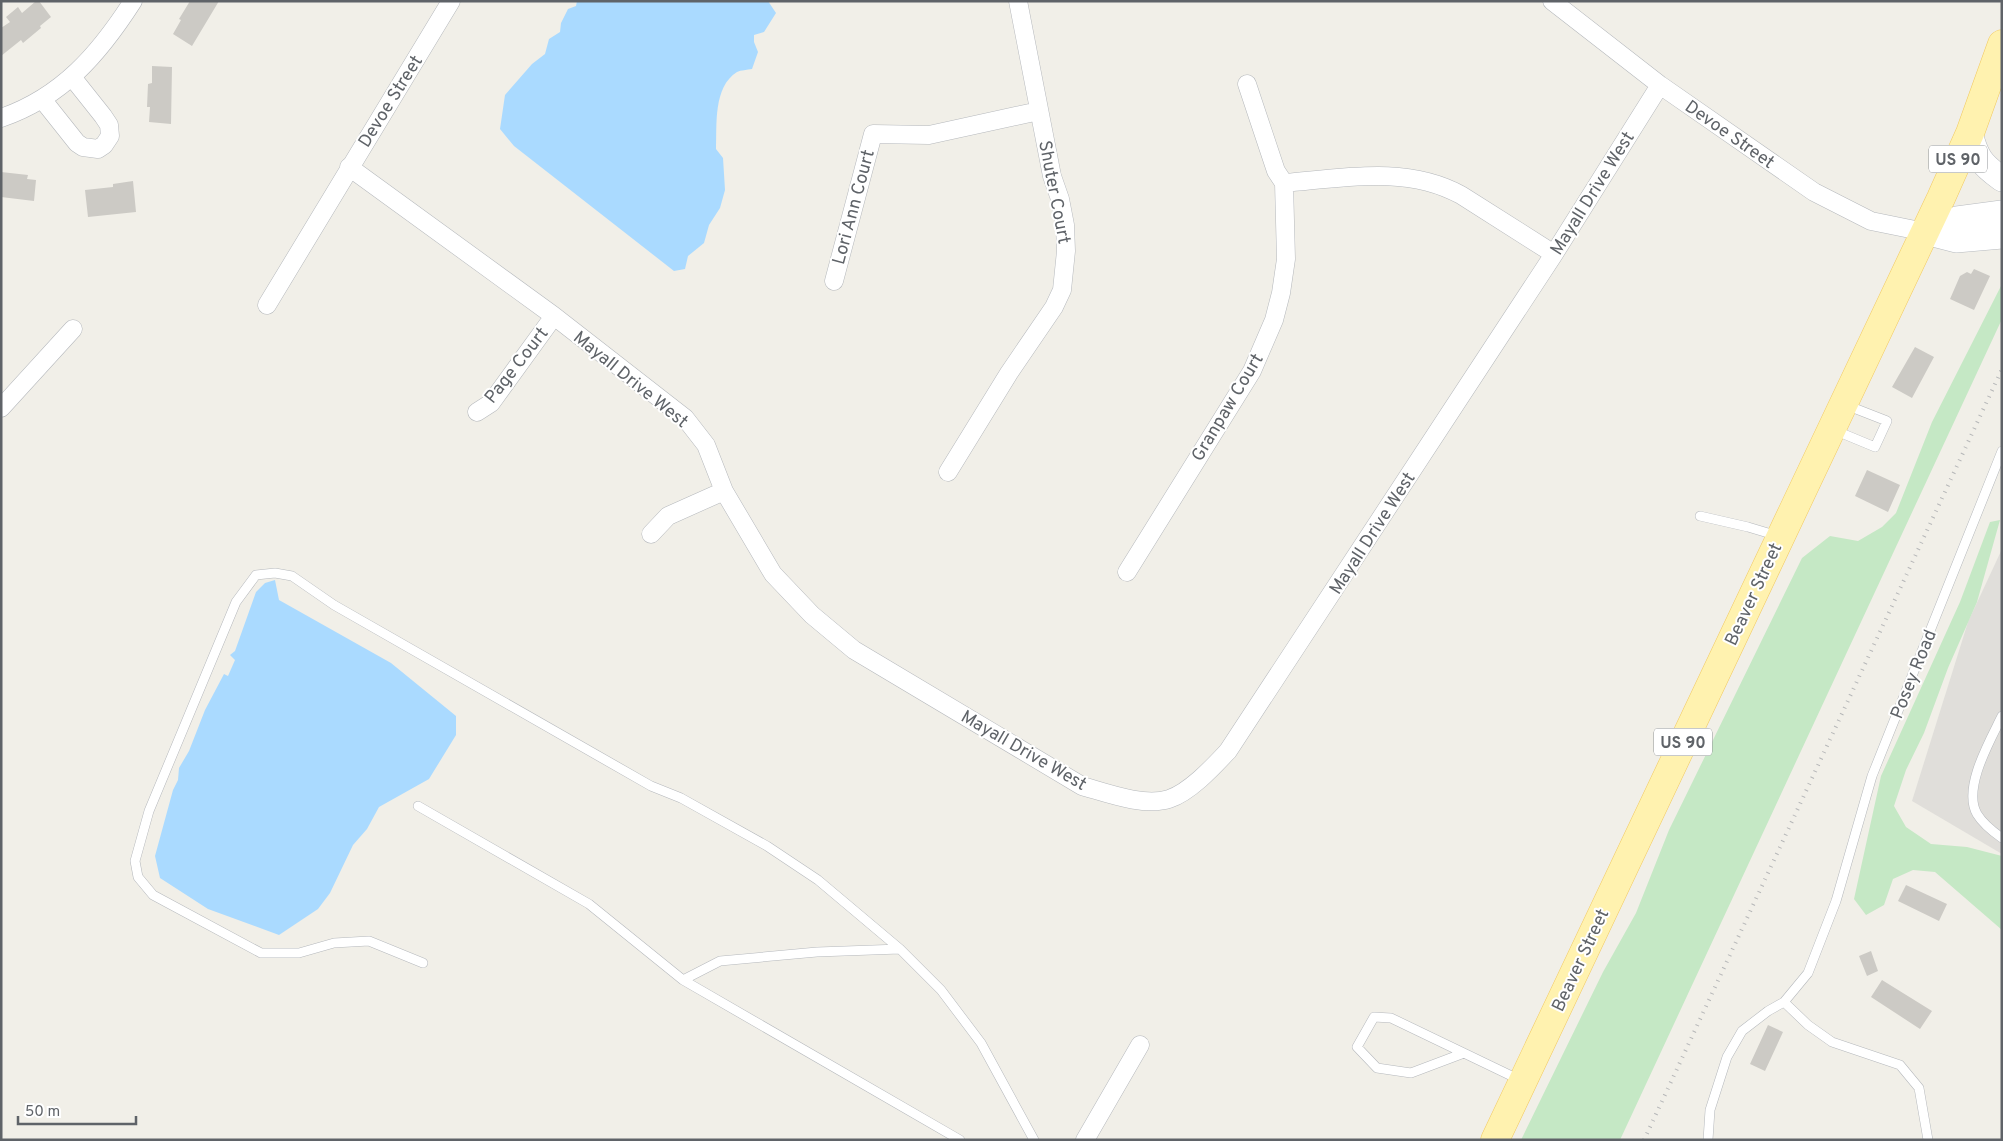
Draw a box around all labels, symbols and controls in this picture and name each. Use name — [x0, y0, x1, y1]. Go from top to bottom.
street label: Devoe Street — [354, 51, 429, 152]
street label: Devoe Street — [1680, 96, 1778, 175]
street label: Mayall Drive West — [1546, 128, 1641, 260]
street label: Shuter Court — [1032, 139, 1075, 246]
road number: US 90 — [1929, 146, 1987, 172]
street label: Lori Ann Court — [828, 147, 881, 267]
street label: Page Court — [480, 323, 554, 409]
street label: Mayall Drive West — [568, 327, 692, 434]
street label: Granpaw Court — [1187, 350, 1270, 466]
street label: Mayall Drive West — [1325, 468, 1421, 599]
street label: Beaver Street — [1721, 540, 1788, 650]
street label: Posey Road — [1886, 627, 1943, 723]
street label: Mayall Drive West — [956, 706, 1090, 797]
road number: US 90 — [1654, 729, 1712, 756]
street label: Beaver Street — [1548, 906, 1615, 1016]
scale bar — [18, 1094, 135, 1126]
text: 50 m — [25, 1103, 60, 1122]

